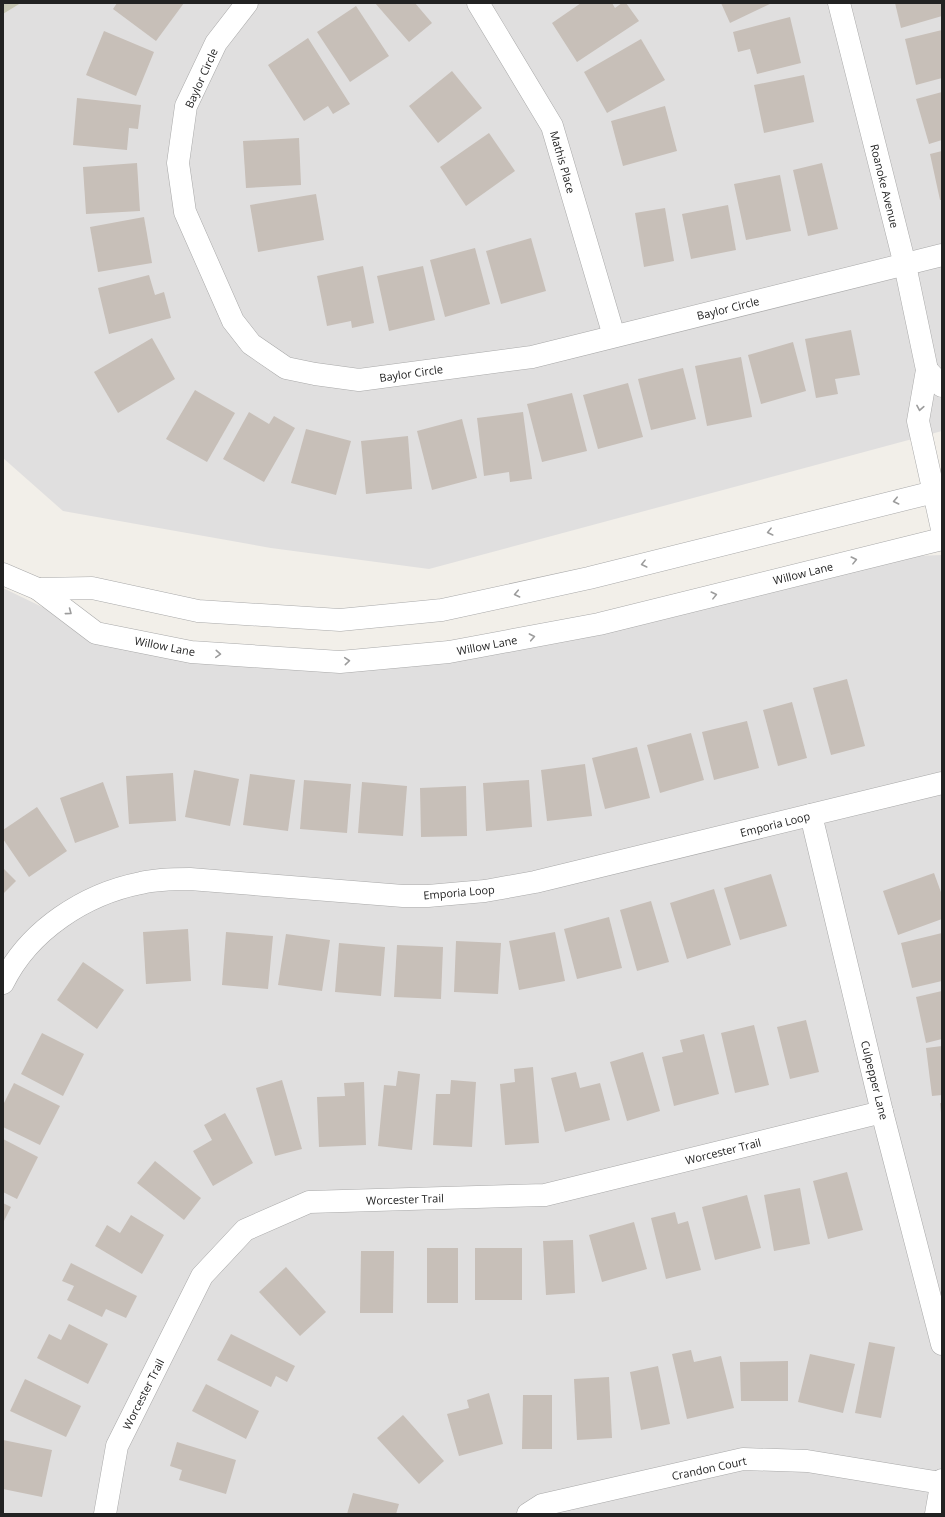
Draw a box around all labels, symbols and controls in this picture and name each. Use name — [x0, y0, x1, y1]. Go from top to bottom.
street label: Baylor Circle — [181, 46, 221, 110]
street label: Mathis Place — [547, 129, 579, 195]
street label: Roanoke Avenue — [867, 142, 903, 230]
street label: Baylor Circle — [695, 293, 761, 323]
street label: Baylor Circle — [378, 361, 444, 385]
one-way arrow — [917, 405, 925, 412]
one-way arrow — [893, 497, 899, 505]
one-way arrow — [766, 528, 773, 536]
one-way arrow — [851, 557, 857, 565]
street label: Willow Lane — [771, 558, 835, 588]
one-way arrow — [640, 559, 647, 568]
one-way arrow — [514, 589, 520, 597]
one-way arrow — [711, 592, 718, 600]
one-way arrow — [64, 607, 71, 614]
street label: Willow Lane — [455, 632, 519, 658]
street label: Willow Lane — [133, 633, 197, 659]
one-way arrow — [528, 633, 535, 642]
one-way arrow — [215, 650, 221, 659]
one-way arrow — [344, 657, 350, 666]
street label: Emporia Loop — [738, 808, 812, 840]
street label: Emporia Loop — [423, 881, 496, 903]
street label: Culpepper Lane — [858, 1039, 892, 1121]
street label: Worcester Trail — [684, 1134, 762, 1168]
street label: Worcester Trail — [366, 1190, 444, 1208]
street label: Worcester Trail — [119, 1356, 167, 1432]
street label: Crandon Court — [670, 1453, 748, 1483]

